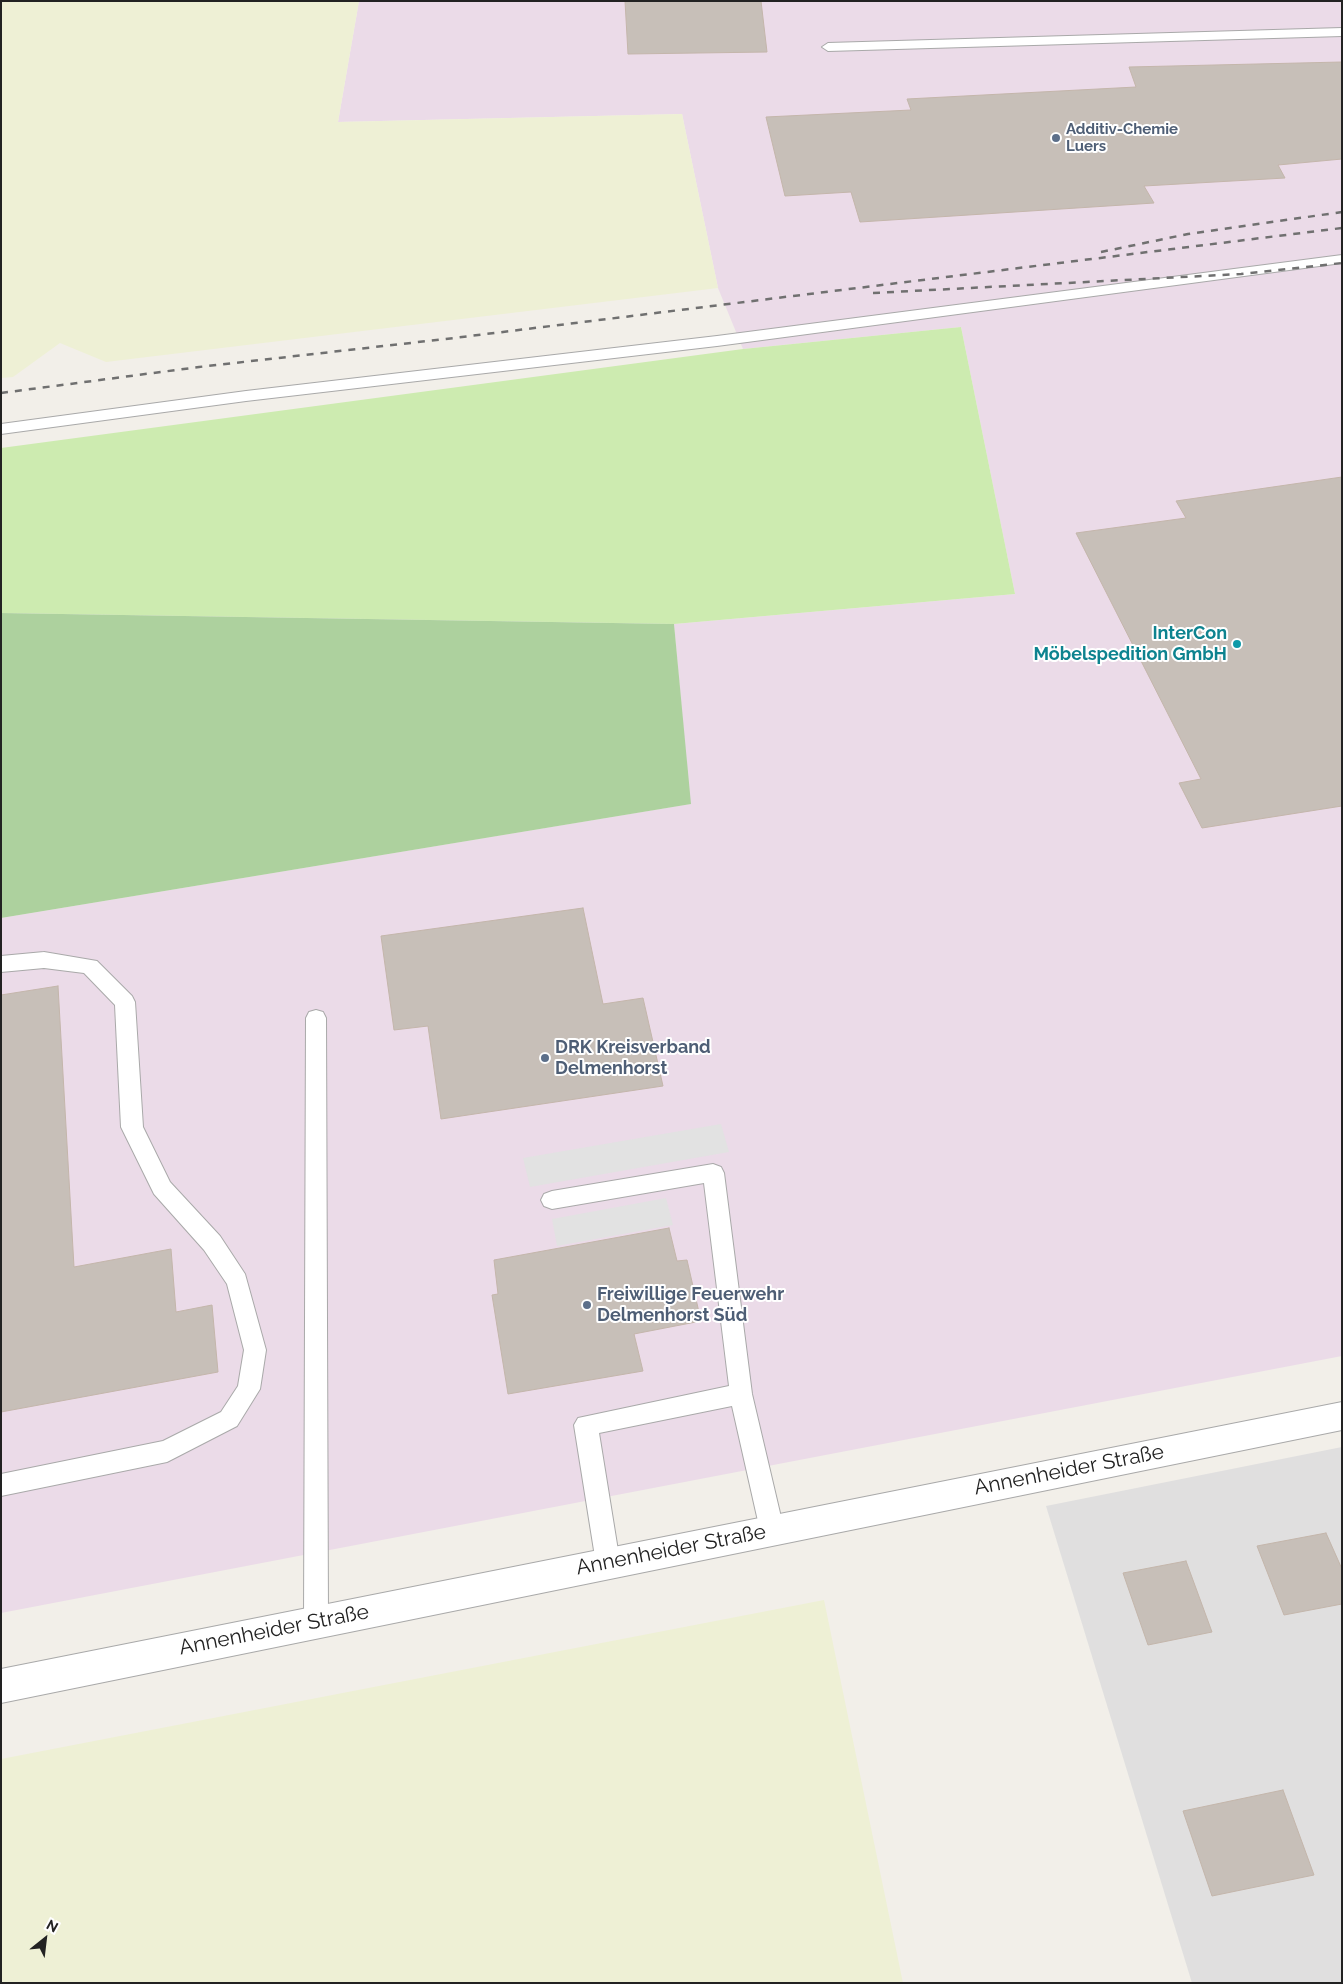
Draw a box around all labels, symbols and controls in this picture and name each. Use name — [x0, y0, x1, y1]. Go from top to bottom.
place label: Additiv-Chemie Luers — [1066, 120, 1178, 155]
marker: Additiv-Chemie Luers — [1050, 132, 1062, 144]
place label: InterCon Möbelspedition GmbH — [1033, 623, 1227, 666]
marker: InterCon Möbelspedition GmbH — [1231, 638, 1243, 650]
place label: DRK Kreisverband Delmenhorst — [555, 1037, 711, 1080]
marker: DRK Kreisverband Delmenhorst — [539, 1052, 551, 1064]
place label: Freiwillige Feuerwehr Delmenhorst Süd — [597, 1284, 784, 1326]
marker: Freiwillige Feuerwehr Delmenhorst Süd — [581, 1299, 593, 1311]
street label: Annenheider Straße — [972, 1439, 1166, 1501]
street label: Annenheider Straße — [574, 1519, 768, 1581]
street label: Annenheider Straße — [177, 1599, 371, 1661]
north arrow — [20, 1914, 70, 1964]
text: N — [44, 1916, 61, 1935]

